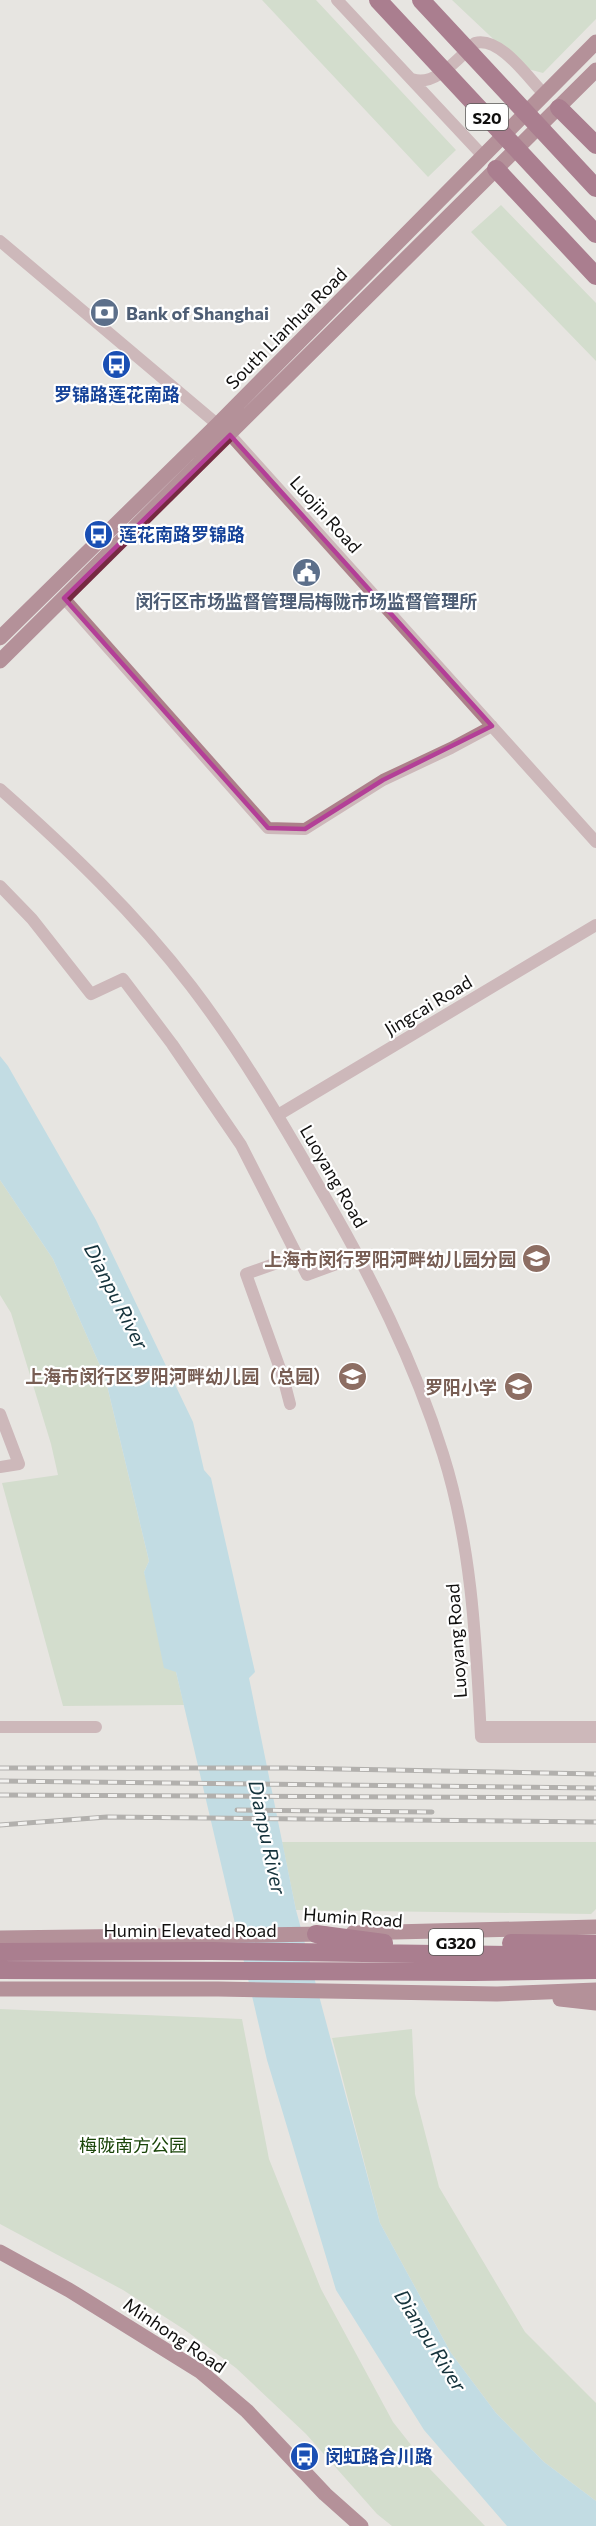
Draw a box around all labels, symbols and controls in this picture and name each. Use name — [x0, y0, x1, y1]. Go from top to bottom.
road number: S20 — [466, 104, 508, 130]
street label: South Lianhua Road — [221, 263, 351, 393]
bank icon: Bank of Shanghai — [89, 297, 121, 329]
place label: Bank of Shanghai — [126, 302, 269, 324]
bus stop icon: 罗锦路莲花南路 — [101, 349, 133, 381]
place label: 罗锦路莲花南路 — [54, 383, 180, 405]
street label: Luojin Road — [286, 471, 366, 557]
bus stop icon: 莲花南路罗锦路 — [82, 518, 114, 550]
place label: 莲花南路罗锦路 — [119, 523, 245, 545]
public building icon: 闵行区市场监督管理局梅陇市场监督管理所 — [290, 556, 322, 588]
place label: 闵行区市场监督管理局梅陇市场监督管理所 — [135, 590, 477, 612]
street label: Jingcai Road — [380, 970, 476, 1040]
street label: Luoyang Road — [296, 1121, 372, 1231]
water label: Dianpu River — [80, 1239, 154, 1354]
school or university icon: 上海市闵行罗阳河畔幼儿园分园 — [521, 1243, 553, 1275]
place label: 上海市闵行罗阳河畔幼儿园分园 — [264, 1248, 516, 1270]
school or university icon: 上海市闵行区罗阳河畔幼儿园（总园） — [336, 1360, 368, 1392]
place label: 上海市闵行区罗阳河畔幼儿园（总园） — [25, 1365, 331, 1387]
school or university icon: 罗阳小学 — [502, 1371, 534, 1403]
place label: 罗阳小学 — [425, 1376, 497, 1398]
street label: Luoyang Road — [441, 1583, 471, 1699]
water label: Dianpu River — [244, 1778, 292, 1897]
street label: Humin Road — [303, 1903, 403, 1931]
street label: Humin Elevated Road — [103, 1919, 277, 1941]
road number: G320 — [429, 1929, 483, 1955]
park label: 梅陇南方公园 — [79, 2134, 187, 2156]
water label: Dianpu River — [390, 2285, 472, 2396]
street label: Minhong Road — [120, 2293, 230, 2377]
bus stop icon: 闵虹路合川路 — [288, 2440, 320, 2472]
place label: 闵虹路合川路 — [325, 2445, 433, 2467]

